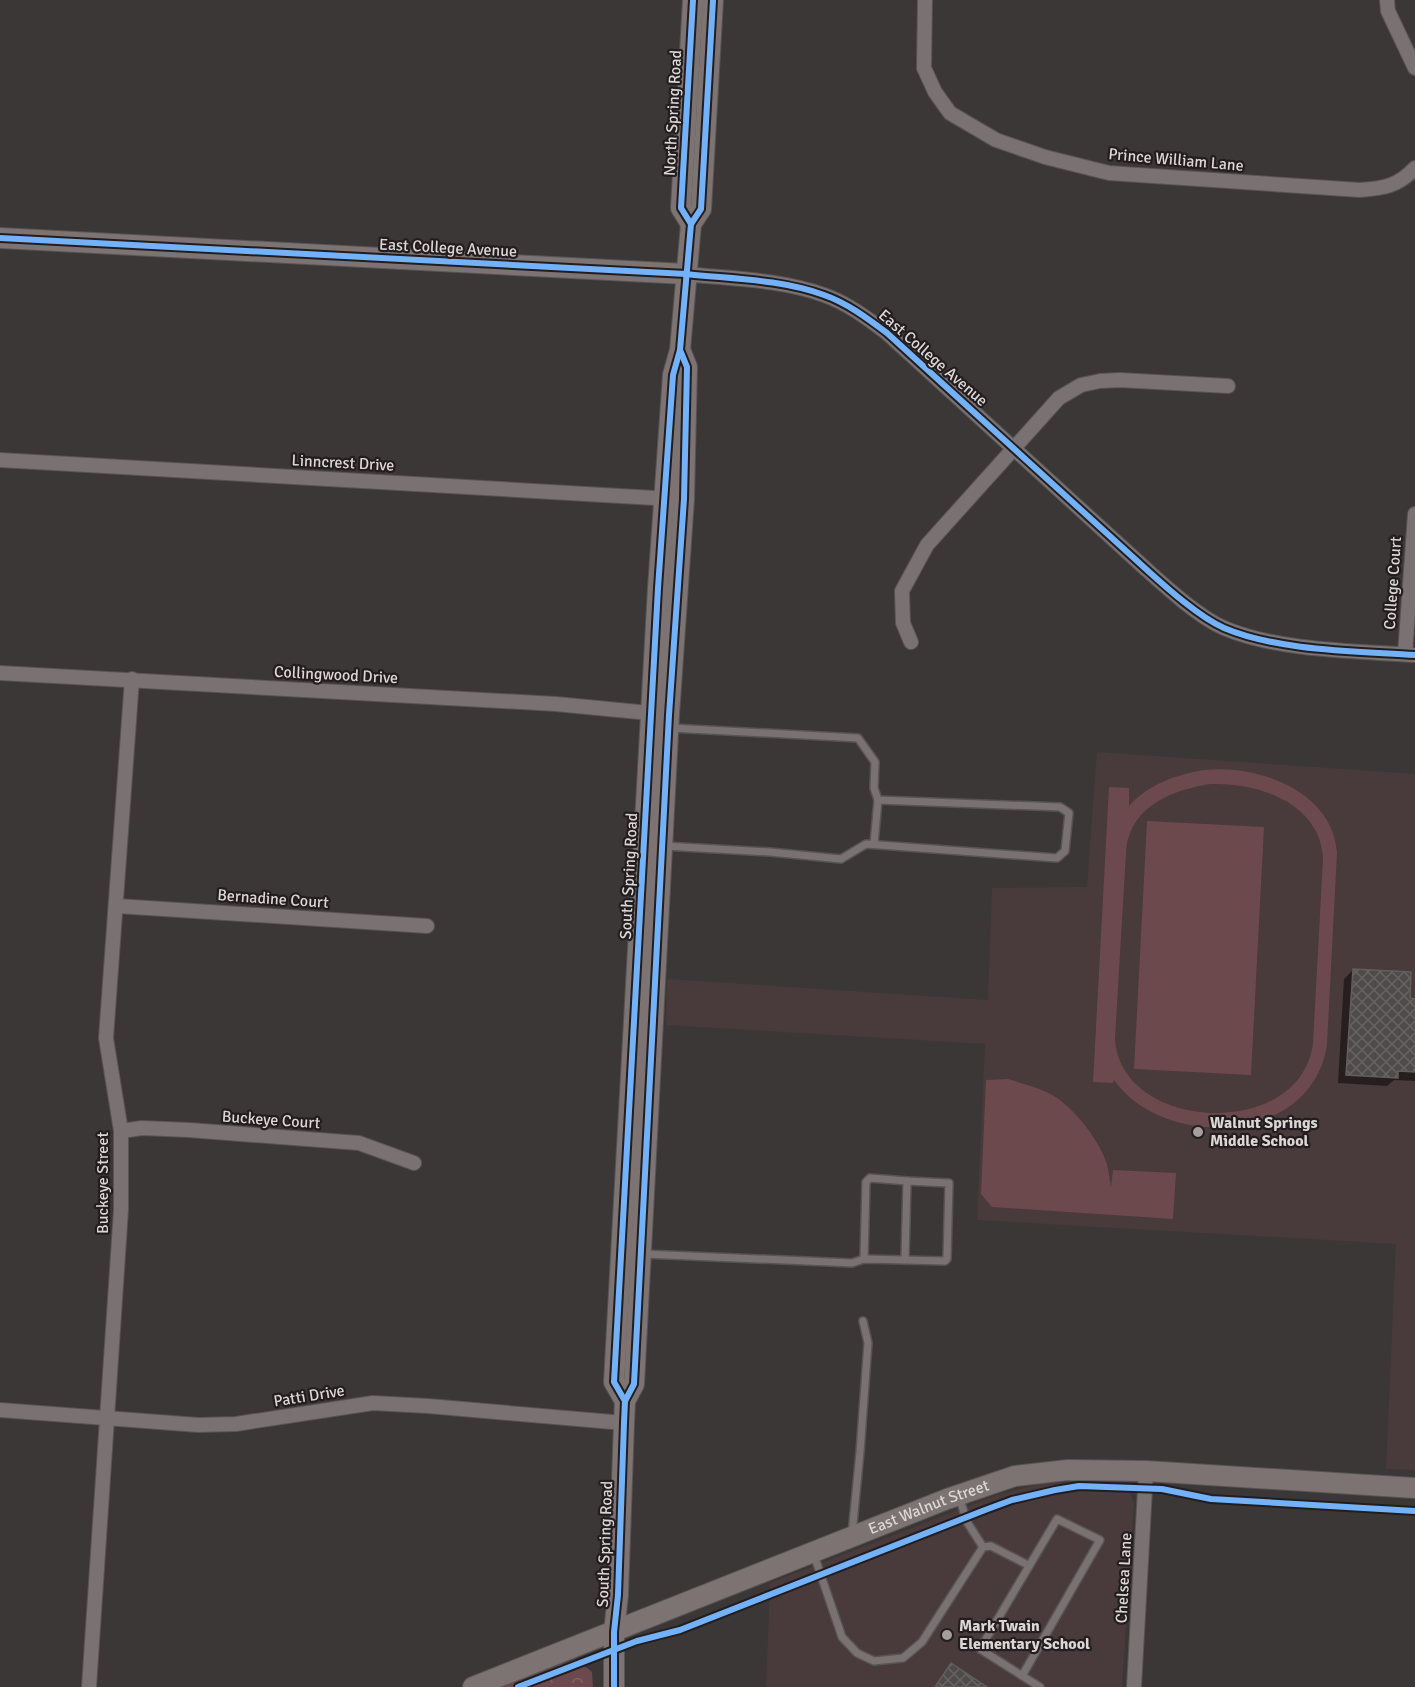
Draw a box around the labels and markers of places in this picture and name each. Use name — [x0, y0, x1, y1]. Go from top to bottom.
place label: Walnut Springs Middle School — [1210, 1113, 1318, 1151]
marker: Walnut Springs Middle School — [1191, 1125, 1205, 1139]
place label: Mark Twain Elementary School — [959, 1616, 1090, 1654]
marker: Mark Twain Elementary School — [940, 1628, 954, 1642]

